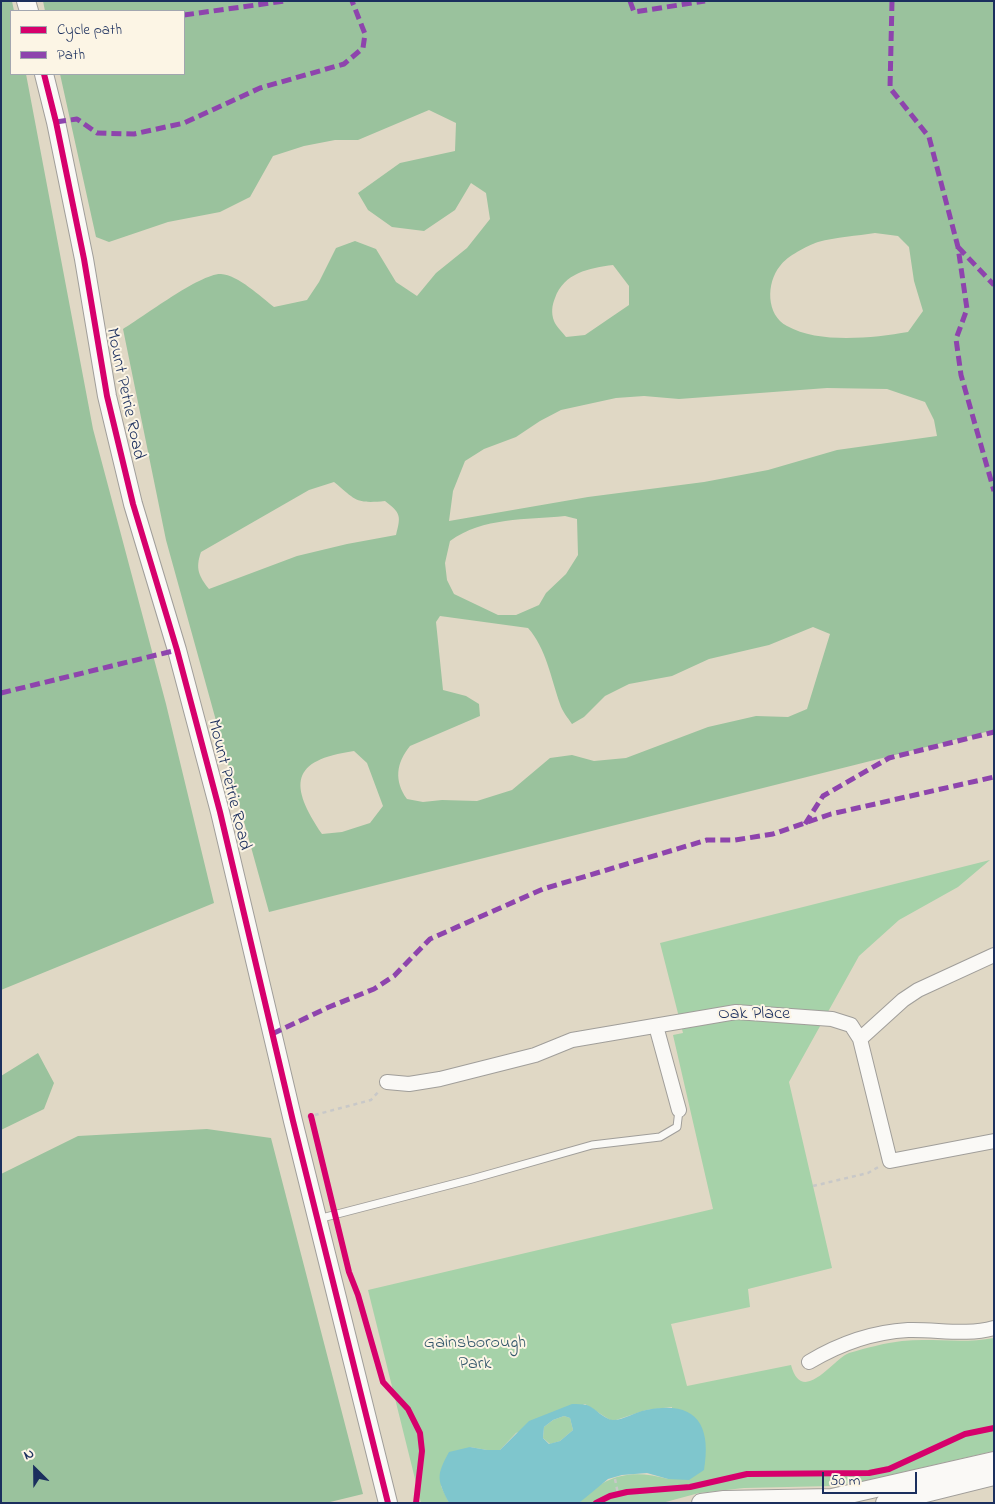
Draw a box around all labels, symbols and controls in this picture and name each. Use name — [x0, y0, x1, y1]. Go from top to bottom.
legend — [10, 10, 185, 75]
text: Cycle path — [57, 19, 122, 41]
text: Path — [57, 44, 85, 66]
street label: Mount Petrie Road — [100, 326, 148, 462]
street label: Mount Petrie Road — [201, 717, 255, 853]
street label: Oak Place — [718, 1004, 790, 1026]
park label: Gainsborough Park — [424, 1333, 526, 1376]
text: N — [20, 1443, 37, 1466]
north arrow — [10, 1444, 60, 1494]
scale bar — [825, 1462, 920, 1494]
text: 50 m — [830, 1470, 860, 1492]

